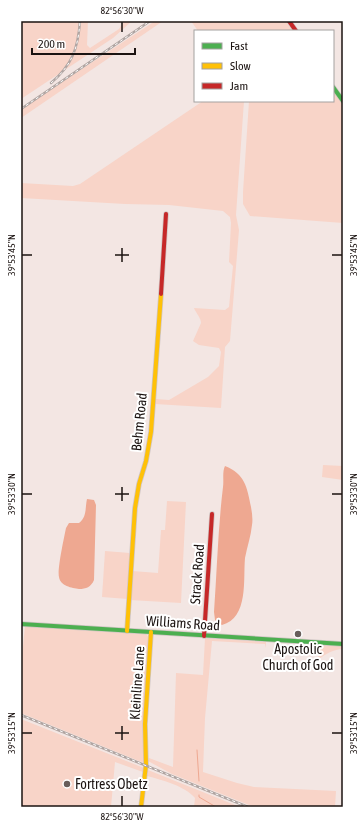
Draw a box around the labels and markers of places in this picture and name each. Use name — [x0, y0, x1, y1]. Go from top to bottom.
marker: Apostolic Church of God — [293, 629, 303, 639]
place label: Apostolic Church of God — [263, 641, 333, 673]
place label: Fortress Obetz — [75, 776, 148, 792]
marker: Fortress Obetz — [62, 779, 72, 789]

